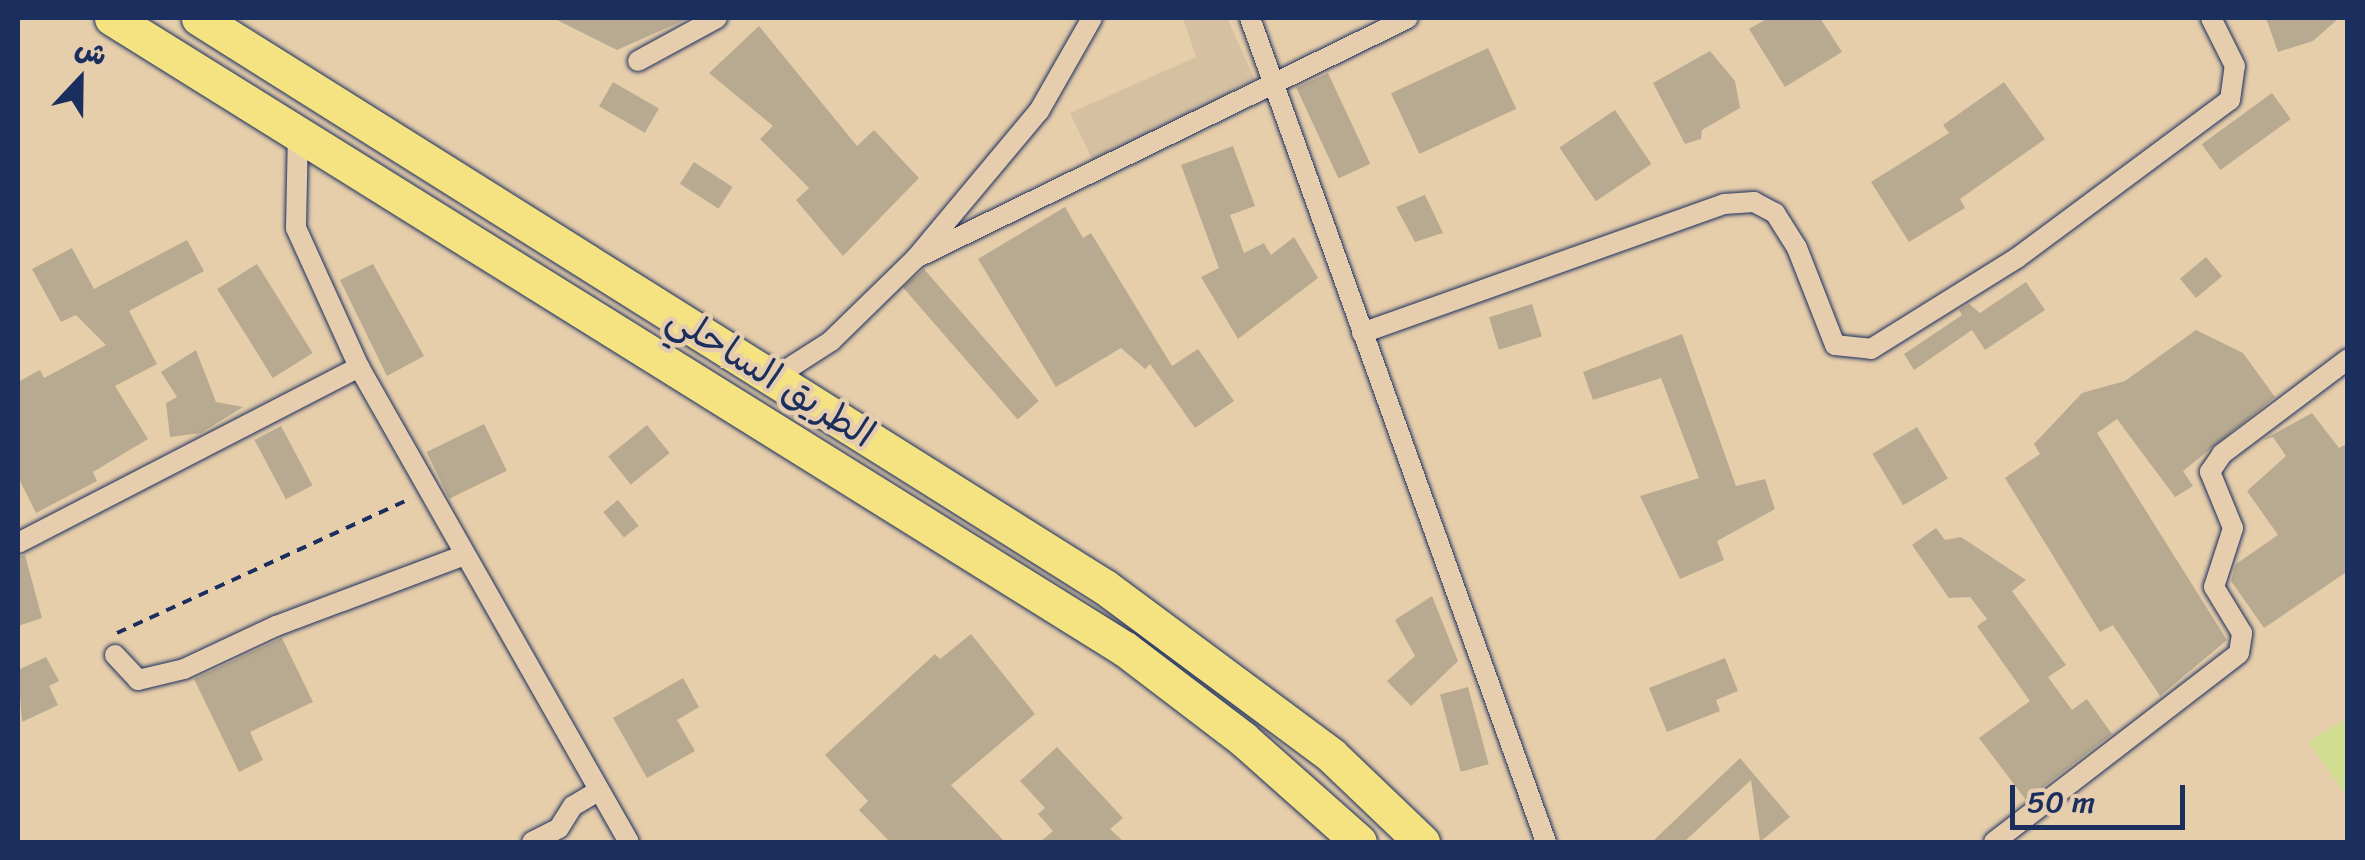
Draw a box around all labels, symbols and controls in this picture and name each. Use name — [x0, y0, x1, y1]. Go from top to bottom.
text: ش — [68, 23, 115, 80]
north arrow — [30, 30, 130, 130]
street label: الطريق الساحلي — [659, 294, 883, 458]
scale bar — [2015, 765, 2190, 827]
text: 50 m — [2027, 775, 2095, 829]

